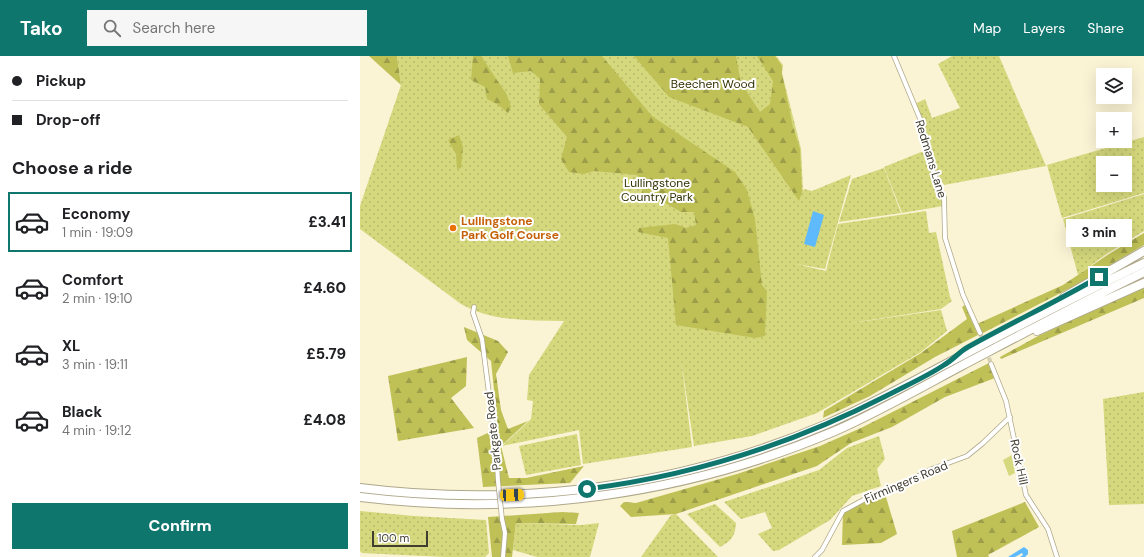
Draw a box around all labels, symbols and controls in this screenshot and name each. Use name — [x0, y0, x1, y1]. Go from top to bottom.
search box — [87, 10, 367, 46]
text: Tako — [20, 16, 63, 41]
icon: search — [101, 17, 123, 39]
text: Search here — [133, 18, 215, 38]
text: Map — [973, 19, 1001, 37]
text: Layers — [1023, 19, 1065, 37]
text: Share — [1087, 19, 1124, 37]
map controls — [1096, 68, 1132, 192]
button: layers — [1096, 68, 1132, 104]
text: Pickup — [36, 71, 86, 91]
park label: Beechen Wood — [671, 76, 755, 92]
text: Drop-off — [36, 110, 101, 130]
button: + — [1096, 112, 1132, 148]
street label: Redmans Lane — [912, 118, 951, 200]
text: Choose a ride — [12, 156, 133, 180]
button: − — [1096, 156, 1132, 192]
park label: Lullingstone Country Park — [621, 175, 693, 205]
icon: car — [14, 204, 50, 240]
text: Economy — [62, 204, 130, 224]
text: £3.41 — [308, 212, 346, 232]
place label: Lullingstone Park Golf Course — [461, 213, 559, 243]
callout: 3 min — [1066, 219, 1132, 247]
marker: Lullingstone Park Golf Course — [448, 223, 458, 233]
text: 1 min · 19:09 — [62, 224, 133, 241]
text: 3 min — [1082, 224, 1116, 241]
route end — [1090, 268, 1108, 286]
icon: car — [14, 270, 50, 306]
text: Comfort — [62, 270, 123, 290]
text: £4.60 — [303, 278, 346, 298]
text: 2 min · 19:10 — [62, 290, 132, 307]
icon: car — [14, 336, 50, 372]
text: XL — [62, 336, 80, 356]
text: £5.79 — [306, 344, 346, 364]
text: 3 min · 19:11 — [62, 356, 128, 373]
street label: Parkgate Road — [481, 391, 505, 471]
icon: car — [14, 402, 50, 438]
text: Black — [62, 402, 102, 422]
text: £4.08 — [303, 410, 346, 430]
text: 4 min · 19:12 — [62, 422, 131, 439]
street label: Rock Hill — [1006, 438, 1032, 486]
street label: Firmingers Road — [862, 457, 950, 507]
route start — [578, 480, 596, 498]
car — [500, 488, 524, 502]
button: Confirm — [12, 503, 348, 549]
scale bar — [372, 529, 428, 548]
text: 100 m — [378, 531, 409, 545]

